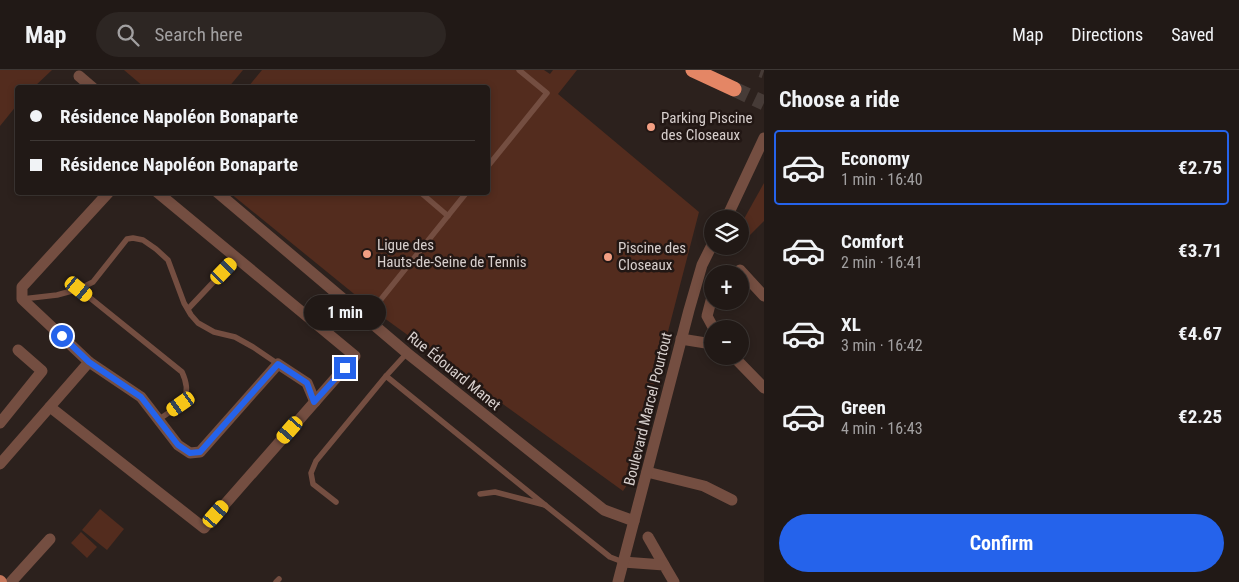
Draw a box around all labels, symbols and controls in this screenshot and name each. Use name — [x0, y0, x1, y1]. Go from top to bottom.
search box — [96, 12, 446, 57]
text: Map — [25, 21, 66, 49]
icon: search — [114, 21, 142, 49]
text: Search here — [154, 23, 243, 46]
text: Map — [1012, 24, 1043, 45]
text: Directions — [1071, 24, 1143, 45]
text: Saved — [1171, 24, 1214, 45]
text: Choose a ride — [779, 87, 900, 112]
text: Résidence Napoléon Bonaparte — [60, 105, 298, 128]
place label: Parking Piscine des Closeaux — [661, 109, 753, 144]
marker: Parking Piscine des Closeaux — [645, 121, 657, 133]
icon: car — [781, 145, 826, 190]
text: Economy — [841, 147, 910, 170]
text: Résidence Napoléon Bonaparte — [60, 153, 298, 176]
text: €2.75 — [1178, 156, 1222, 179]
text: 1 min · 16:40 — [841, 170, 923, 189]
map controls — [704, 210, 749, 365]
button: layers — [704, 210, 749, 255]
icon: car — [781, 228, 826, 273]
text: Comfort — [841, 230, 904, 253]
place label: Ligue des Hauts-de-Seine de Tennis — [377, 236, 527, 271]
place label: Piscine des Closeaux — [618, 239, 686, 274]
text: €3.71 — [1178, 239, 1222, 262]
marker: Ligue des Hauts-de-Seine de Tennis — [361, 248, 373, 260]
marker: Piscine des Closeaux — [602, 251, 614, 263]
text: 2 min · 16:41 — [841, 253, 923, 272]
car — [208, 255, 239, 287]
button: + — [704, 265, 749, 310]
car — [62, 274, 95, 304]
callout: 1 min — [304, 296, 386, 330]
text: 1 min — [327, 303, 363, 322]
icon: car — [781, 311, 826, 356]
text: XL — [841, 313, 861, 336]
button: − — [704, 320, 749, 365]
text: €4.67 — [1178, 322, 1222, 345]
route start — [51, 325, 73, 347]
street label: Rue Édouard Manet — [404, 328, 504, 414]
street label: Boulevard Marcel Pourtout — [620, 330, 676, 488]
text: 3 min · 16:42 — [841, 336, 923, 355]
route end — [334, 357, 356, 379]
car — [164, 389, 197, 419]
icon: car — [781, 394, 826, 439]
text: Green — [841, 396, 886, 419]
text: €2.25 — [1178, 405, 1222, 428]
car — [274, 414, 305, 446]
text: 4 min · 16:43 — [841, 419, 923, 438]
car — [200, 498, 231, 530]
button: Confirm — [779, 514, 1224, 572]

